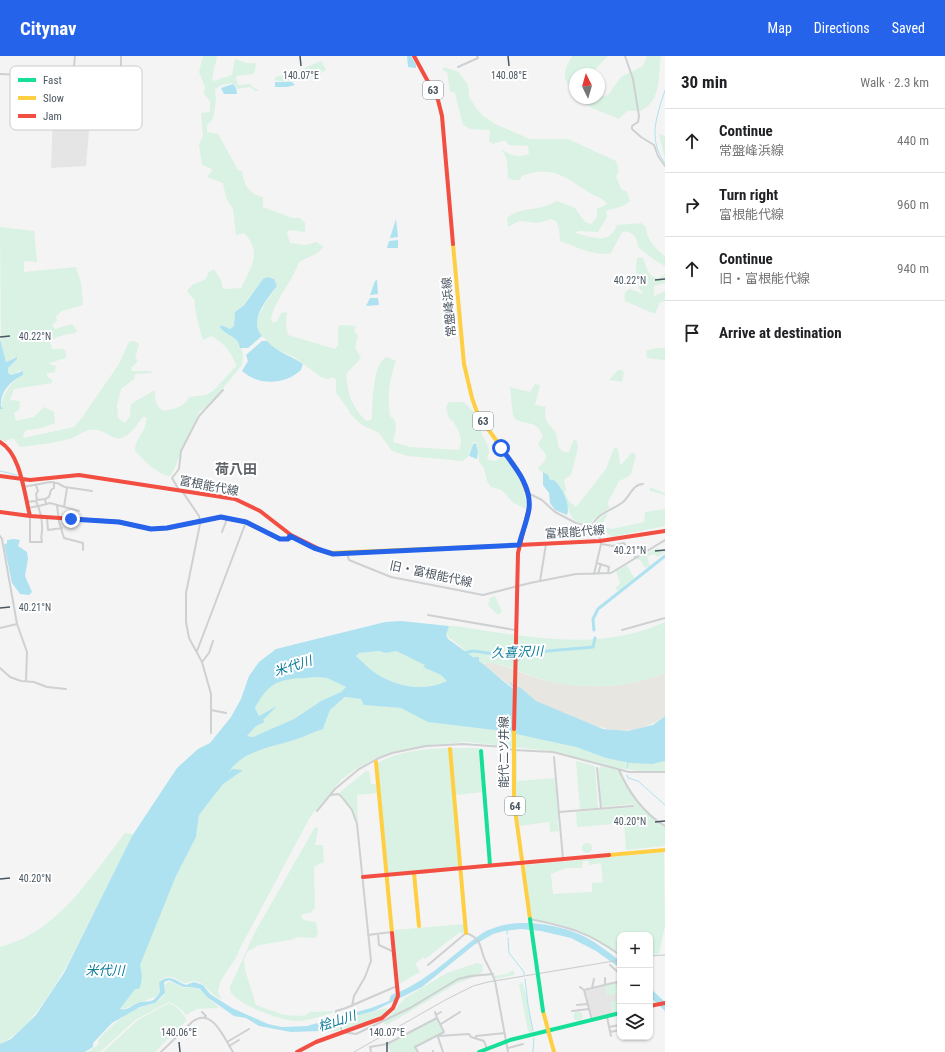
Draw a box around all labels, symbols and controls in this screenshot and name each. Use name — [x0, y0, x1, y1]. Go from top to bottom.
text: Citynav — [20, 17, 77, 40]
text: Map — [768, 20, 792, 36]
text: Directions — [814, 20, 870, 36]
text: Saved — [892, 20, 925, 36]
legend — [10, 66, 142, 130]
north arrow — [569, 68, 605, 104]
text: 140.07°E — [283, 70, 319, 81]
text: 140.08°E — [491, 70, 527, 81]
text: 30 min — [681, 72, 727, 92]
text: Fast — [43, 74, 62, 87]
text: Walk · 2.3 km — [860, 75, 929, 90]
road number: 63 — [423, 81, 443, 99]
text: Slow — [43, 92, 64, 105]
text: Jam — [43, 110, 62, 123]
text: Continue — [719, 122, 773, 140]
icon: ahead — [681, 130, 703, 152]
text: 440 m — [897, 133, 929, 148]
text: 常盤峰浜線 — [719, 143, 784, 158]
text: Turn right — [719, 186, 778, 204]
icon: right — [681, 194, 703, 216]
text: 960 m — [897, 197, 929, 212]
text: 富根能代線 — [719, 207, 784, 222]
text: Continue — [719, 250, 773, 268]
icon: ahead — [681, 258, 703, 280]
text: 940 m — [897, 261, 929, 276]
text: 旧・富根能代線 — [719, 271, 810, 286]
text: 40.22°N — [614, 275, 646, 286]
street label: 常盤峰浜線 — [439, 276, 459, 338]
icon: arrive — [681, 322, 703, 344]
text: Arrive at destination — [719, 324, 842, 342]
text: 40.22°N — [19, 331, 51, 342]
road number: 63 — [473, 412, 493, 430]
route start — [492, 439, 510, 457]
district label: 荷八田 — [215, 461, 257, 477]
street label: 富根能代線 — [178, 473, 240, 499]
route end — [62, 510, 80, 528]
street label: 富根能代線 — [545, 523, 605, 541]
text: 40.21°N — [614, 545, 646, 556]
street label: 旧・富根能代線 — [388, 558, 474, 590]
text: 40.21°N — [19, 602, 51, 613]
water label: 久喜沢川 — [491, 644, 545, 660]
water label: 米代川 — [272, 652, 316, 679]
street label: 能代二ツ井線 — [497, 716, 511, 788]
road number: 64 — [505, 797, 525, 815]
text: 40.20°N — [614, 816, 646, 827]
text: 40.20°N — [19, 873, 51, 884]
map controls — [617, 932, 653, 1040]
button: + — [617, 932, 653, 968]
water label: 米代川 — [85, 963, 126, 978]
button: − — [617, 968, 653, 1004]
button: layers — [617, 1004, 653, 1040]
water label: 桧山川 — [316, 1007, 360, 1034]
text: 140.06°E — [161, 1027, 197, 1038]
text: 140.07°E — [369, 1027, 405, 1038]

